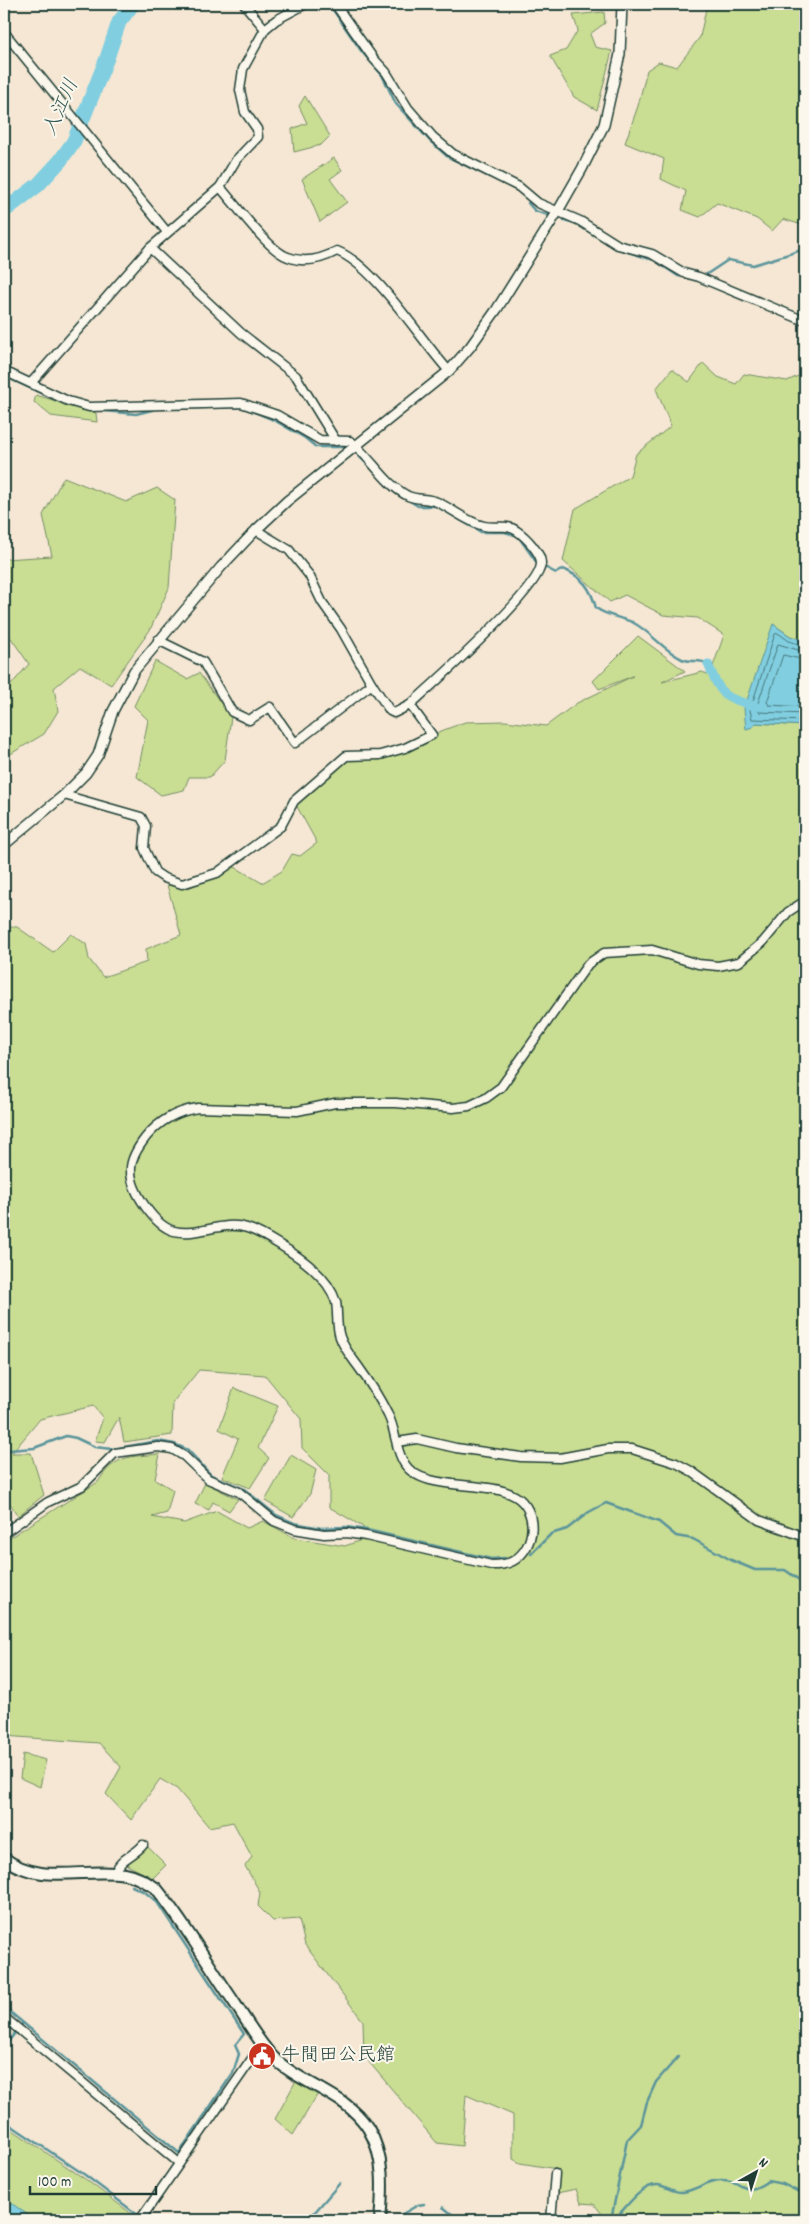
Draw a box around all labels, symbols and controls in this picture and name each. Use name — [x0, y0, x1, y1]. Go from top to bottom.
water label: 入江川 — [37, 75, 87, 141]
public building icon: 牛間田公民館 — [247, 2041, 277, 2071]
place label: 牛間田公民館 — [281, 2043, 395, 2070]
north arrow — [732, 2146, 782, 2196]
text: N — [754, 2154, 772, 2173]
scale bar — [30, 2164, 156, 2196]
text: 100 m — [38, 2172, 71, 2194]

